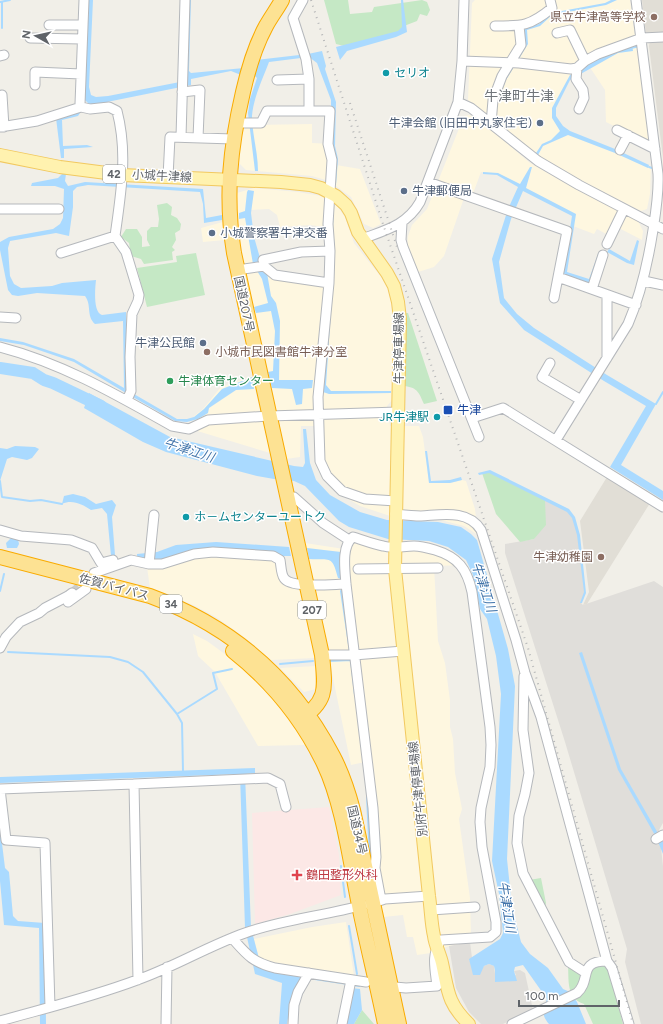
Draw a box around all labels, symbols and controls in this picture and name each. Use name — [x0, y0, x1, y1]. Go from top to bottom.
place label: 県立牛津高等学校 — [550, 10, 646, 24]
marker: 県立牛津高等学校 — [649, 12, 659, 22]
north arrow — [16, 16, 56, 56]
text: N — [20, 30, 34, 40]
place label: セリオ — [394, 66, 430, 80]
marker: セリオ — [381, 68, 391, 78]
district label: 牛津町牛津 — [484, 88, 554, 105]
place label: 牛津会館 (旧田中丸家住宅) — [389, 116, 532, 130]
marker: 牛津会館 (旧田中丸家住宅) — [535, 118, 545, 128]
road number: 42 — [103, 165, 125, 183]
street label: 小城牛津線 — [132, 167, 192, 185]
place label: 牛津郵便局 — [412, 184, 472, 198]
marker: 牛津郵便局 — [399, 186, 409, 196]
place label: 小城警察署牛津交番 — [220, 226, 328, 240]
marker: 小城警察署牛津交番 — [207, 228, 217, 238]
street label: 国道207号 — [231, 275, 257, 333]
street label: 牛津停車場線 — [392, 312, 406, 384]
place label: 牛津公民館 — [135, 336, 195, 350]
marker: 牛津公民館 — [198, 338, 208, 348]
place label: 小城市民図書館牛津分室 — [215, 345, 347, 359]
marker: 小城市民図書館牛津分室 — [202, 347, 212, 357]
place label: 牛津体育センター — [178, 374, 274, 388]
marker: 牛津体育センター — [165, 376, 175, 386]
place label: 牛津 — [457, 403, 481, 417]
marker: 牛津 — [442, 404, 454, 416]
place label: JR牛津駅 — [379, 410, 429, 424]
marker: JR牛津駅 — [432, 412, 442, 422]
water label: 牛津江川 — [162, 435, 218, 466]
place label: ホ－ムセンターユートク — [194, 510, 326, 524]
marker: ホ－ムセンターユートク — [181, 512, 191, 522]
place label: 牛津幼稚園 — [533, 550, 593, 564]
marker: 牛津幼稚園 — [596, 552, 606, 562]
water label: 牛津江川 — [469, 560, 500, 616]
street label: 佐賀バイパス — [78, 571, 150, 603]
road number: 34 — [160, 595, 182, 613]
road number: 207 — [298, 601, 326, 619]
street label: 別府牛津停車場線 — [406, 741, 430, 837]
street label: 国道34号 — [345, 804, 369, 856]
place label: 鶴田整形外科 — [306, 868, 378, 882]
marker: 鶴田整形外科 — [291, 869, 303, 881]
water label: 牛津江川 — [496, 880, 519, 936]
scale bar — [519, 982, 619, 1008]
text: 100 m — [525, 989, 559, 1003]

